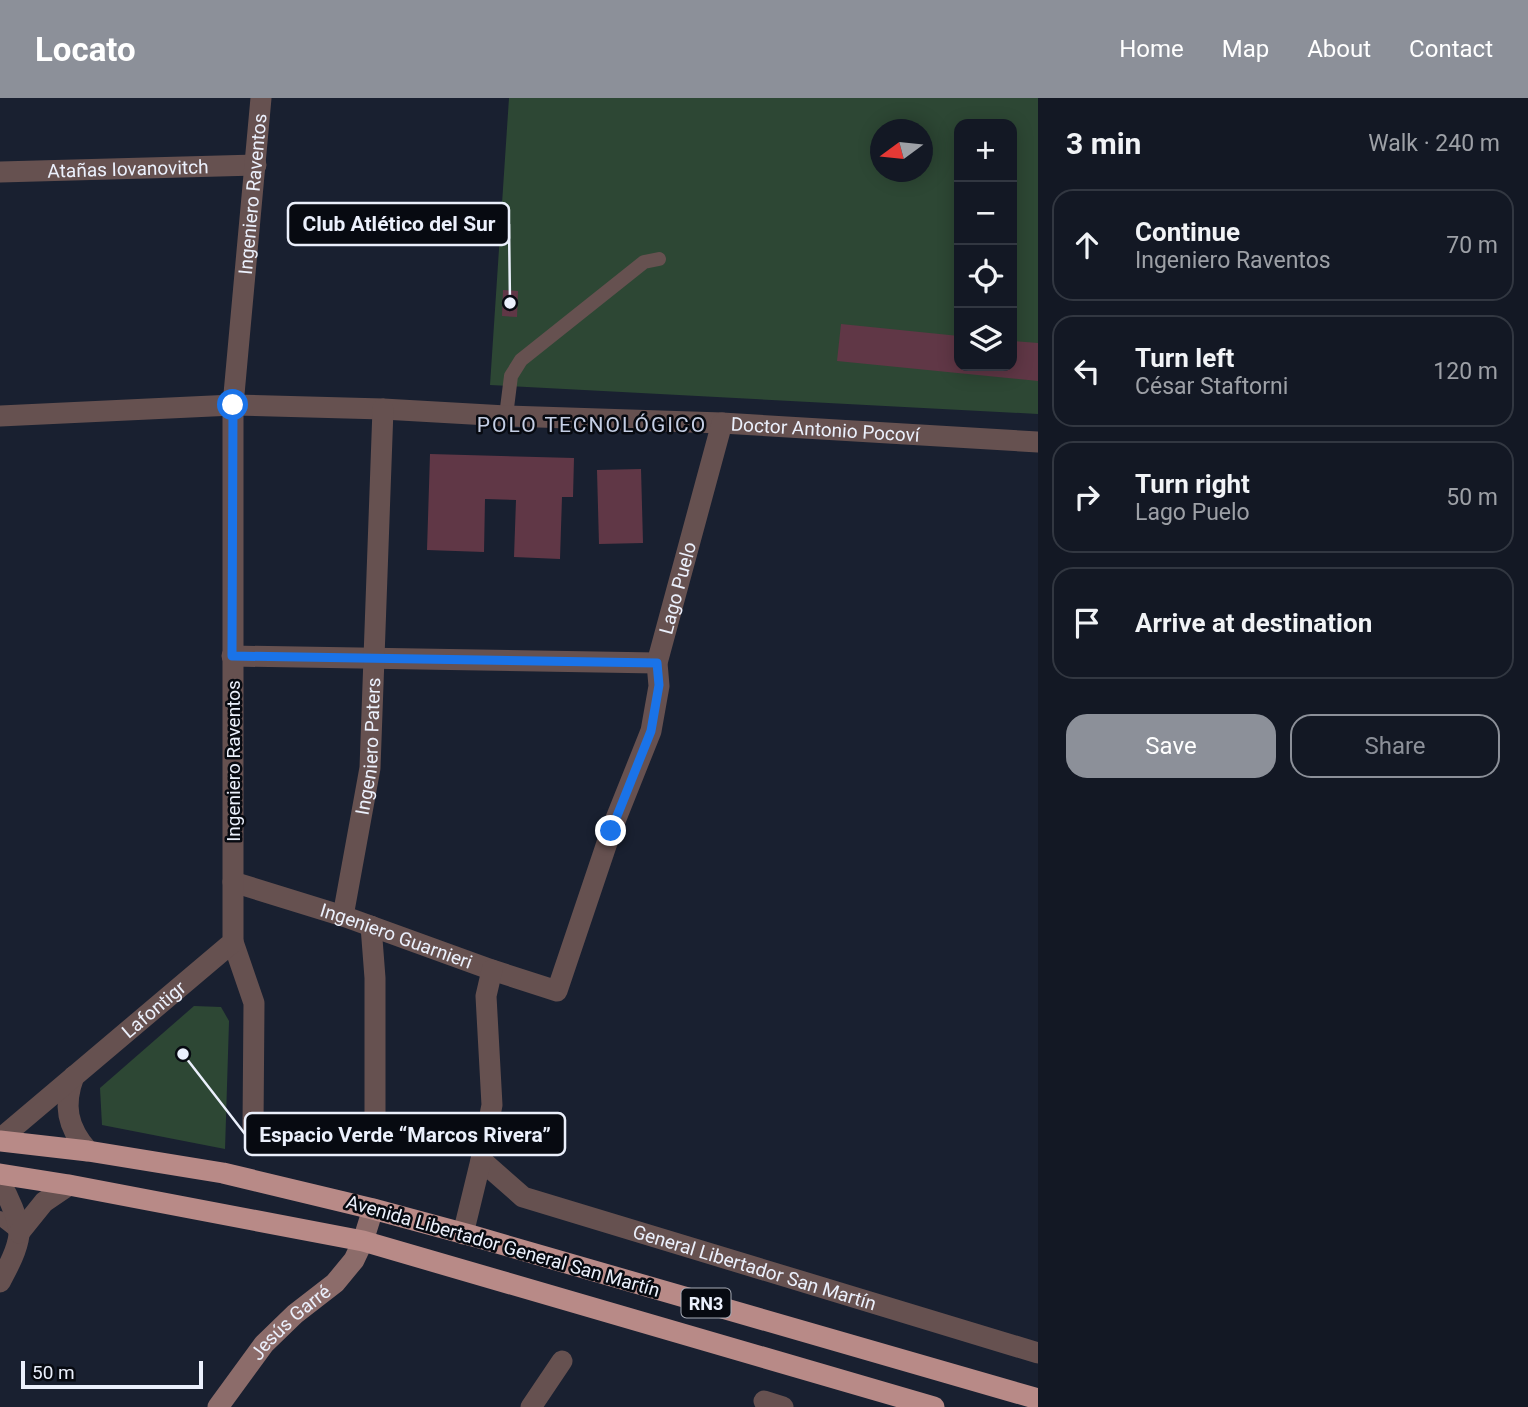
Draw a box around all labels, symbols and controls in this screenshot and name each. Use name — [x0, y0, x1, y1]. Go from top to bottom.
text: Locato — [35, 30, 136, 69]
text: Home — [1119, 35, 1184, 63]
text: Map — [1222, 35, 1269, 63]
text: About — [1307, 35, 1371, 63]
text: Contact — [1409, 35, 1493, 63]
street label: Ingeniero Raventos — [233, 112, 271, 276]
north arrow — [870, 119, 933, 182]
map controls — [954, 119, 1017, 371]
button: + — [954, 119, 1017, 182]
text: 3 min — [1066, 126, 1141, 161]
text: Walk · 240 m — [1368, 130, 1500, 157]
street label: Atañas Iovanovitch — [47, 155, 209, 182]
button: − — [954, 182, 1017, 245]
callout: Club Atlético del Sur — [288, 203, 509, 245]
text: Club Atlético del Sur — [302, 212, 496, 236]
text: Continue — [1135, 217, 1240, 247]
icon: ahead — [1068, 226, 1106, 264]
text: 70 m — [1446, 232, 1498, 259]
button: locate — [954, 245, 1017, 308]
text: Ingeniero Raventos — [1135, 247, 1331, 274]
button: layers — [954, 308, 1017, 371]
text: Turn left — [1135, 343, 1234, 373]
icon: left — [1068, 352, 1106, 390]
text: 120 m — [1433, 358, 1498, 385]
text: César Staftorni — [1135, 373, 1288, 400]
route start — [217, 389, 248, 420]
street label: Doctor Antonio Pocoví — [730, 412, 922, 446]
district label: POLO TECNOLÓGICO — [477, 413, 707, 437]
text: Turn right — [1135, 469, 1250, 499]
icon: right — [1068, 478, 1106, 516]
text: 50 m — [1446, 484, 1498, 511]
text: Lago Puelo — [1135, 499, 1250, 526]
street label: Lago Puelo — [654, 539, 701, 637]
icon: arrive — [1068, 604, 1106, 642]
text: Arrive at destination — [1135, 608, 1372, 638]
street label: Ingeniero Paters — [350, 677, 385, 817]
street label: Ingeniero Raventos — [222, 680, 245, 842]
button: Save — [1066, 714, 1276, 778]
button: Share — [1290, 714, 1500, 778]
route end — [595, 815, 626, 846]
street label: Ingeniero Guarnieri — [318, 898, 476, 973]
street label: Lafontigr — [117, 975, 191, 1043]
callout: Espacio Verde “Marcos Rivera” — [245, 1113, 565, 1155]
text: Espacio Verde “Marcos Rivera” — [259, 1123, 551, 1147]
street label: Avenida Libertador General San Martín — [344, 1190, 662, 1302]
street label: General Libertador San Martín — [630, 1219, 879, 1315]
street label: Jesús Garré — [245, 1279, 335, 1364]
road number: RN3 — [682, 1288, 730, 1318]
scale bar — [21, 1358, 203, 1390]
text: 50 m — [32, 1361, 75, 1384]

